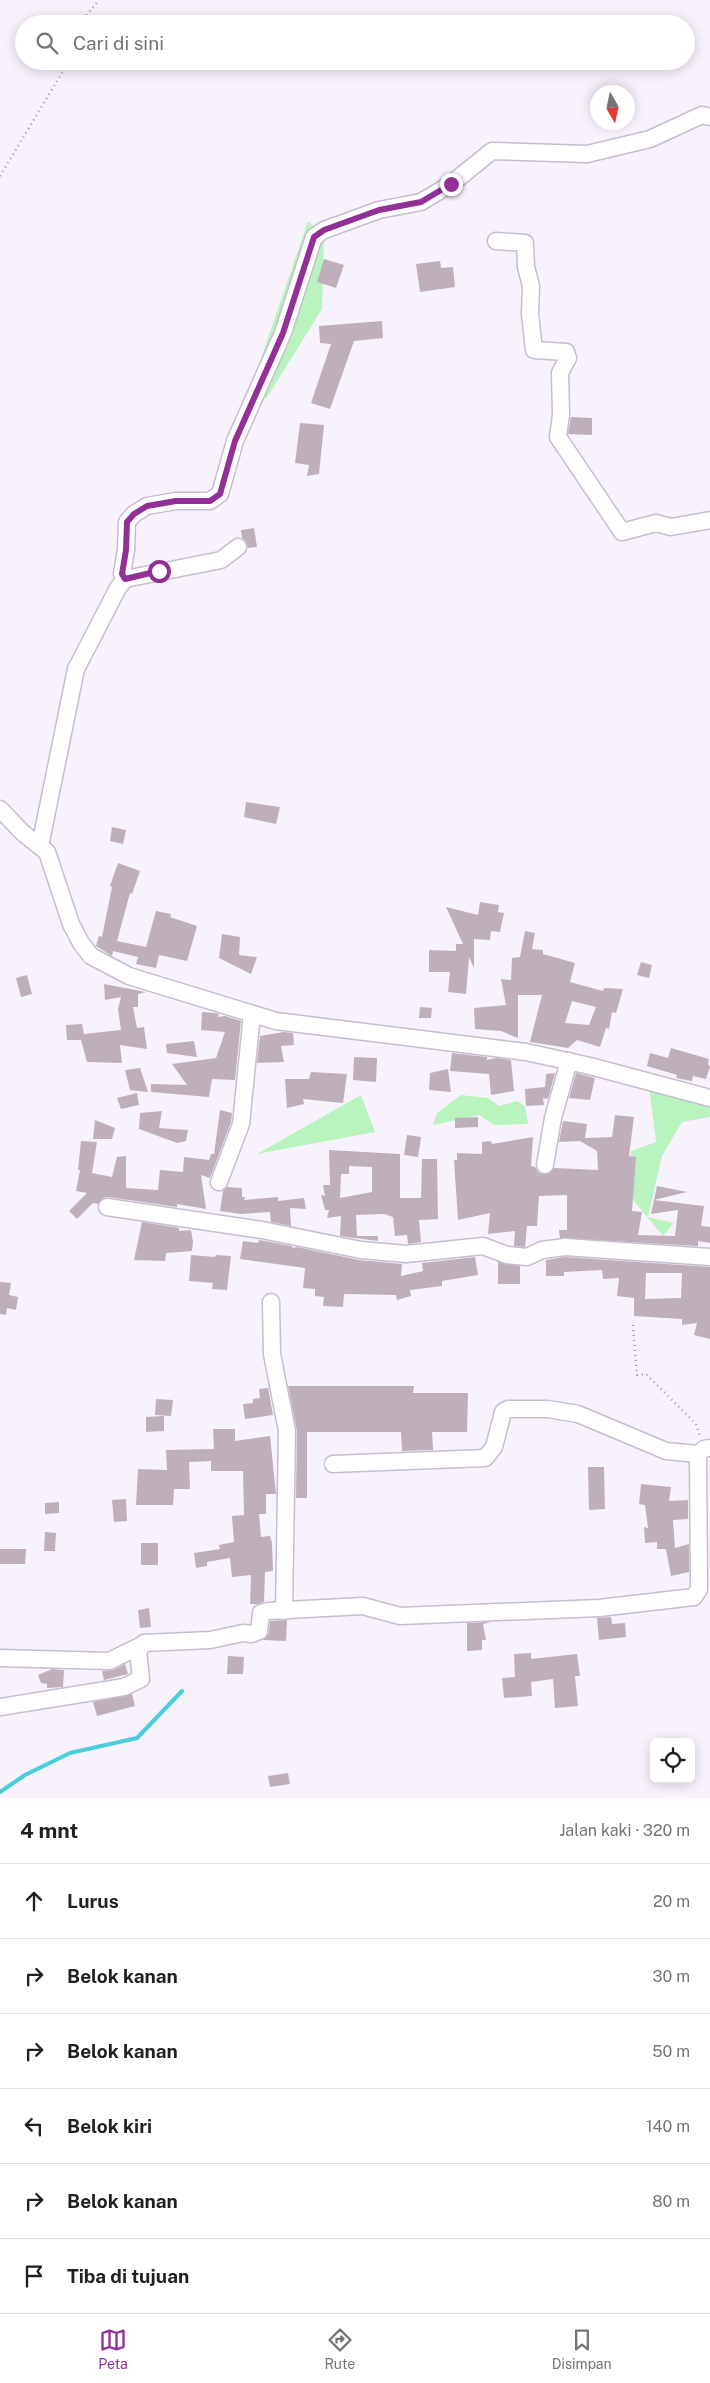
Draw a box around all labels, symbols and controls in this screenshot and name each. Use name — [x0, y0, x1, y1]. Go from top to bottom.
search box — [15, 15, 695, 70]
icon: search — [33, 29, 61, 57]
text: Cari di sini — [73, 32, 164, 54]
north arrow — [590, 85, 635, 130]
route end — [440, 173, 463, 196]
route start — [148, 560, 171, 583]
map controls — [650, 1738, 695, 1783]
button: locate — [650, 1738, 695, 1783]
text: 4 mnt — [20, 1818, 78, 1843]
text: Jalan kaki · 320 m — [559, 1821, 690, 1840]
icon: ahead — [20, 1887, 48, 1915]
text: Lurus — [67, 1890, 119, 1912]
text: 20 m — [653, 1892, 690, 1911]
icon: right — [20, 1962, 48, 1990]
text: Belok kanan — [67, 1965, 178, 1987]
text: 30 m — [653, 1967, 690, 1986]
icon: right — [20, 2037, 48, 2065]
text: Belok kanan — [67, 2040, 178, 2062]
text: 50 m — [652, 2042, 690, 2061]
icon: left — [20, 2112, 48, 2140]
text: Belok kiri — [67, 2115, 152, 2137]
text: 140 m — [646, 2117, 690, 2136]
icon: right — [20, 2187, 48, 2215]
text: Belok kanan — [67, 2190, 178, 2212]
text: 80 m — [652, 2192, 690, 2211]
icon: arrive — [20, 2262, 48, 2290]
text: Tiba di tujuan — [67, 2265, 189, 2287]
tab: Peta — [98, 2326, 128, 2372]
tab: Rute — [324, 2326, 355, 2372]
tab: Disimpan — [552, 2326, 612, 2372]

